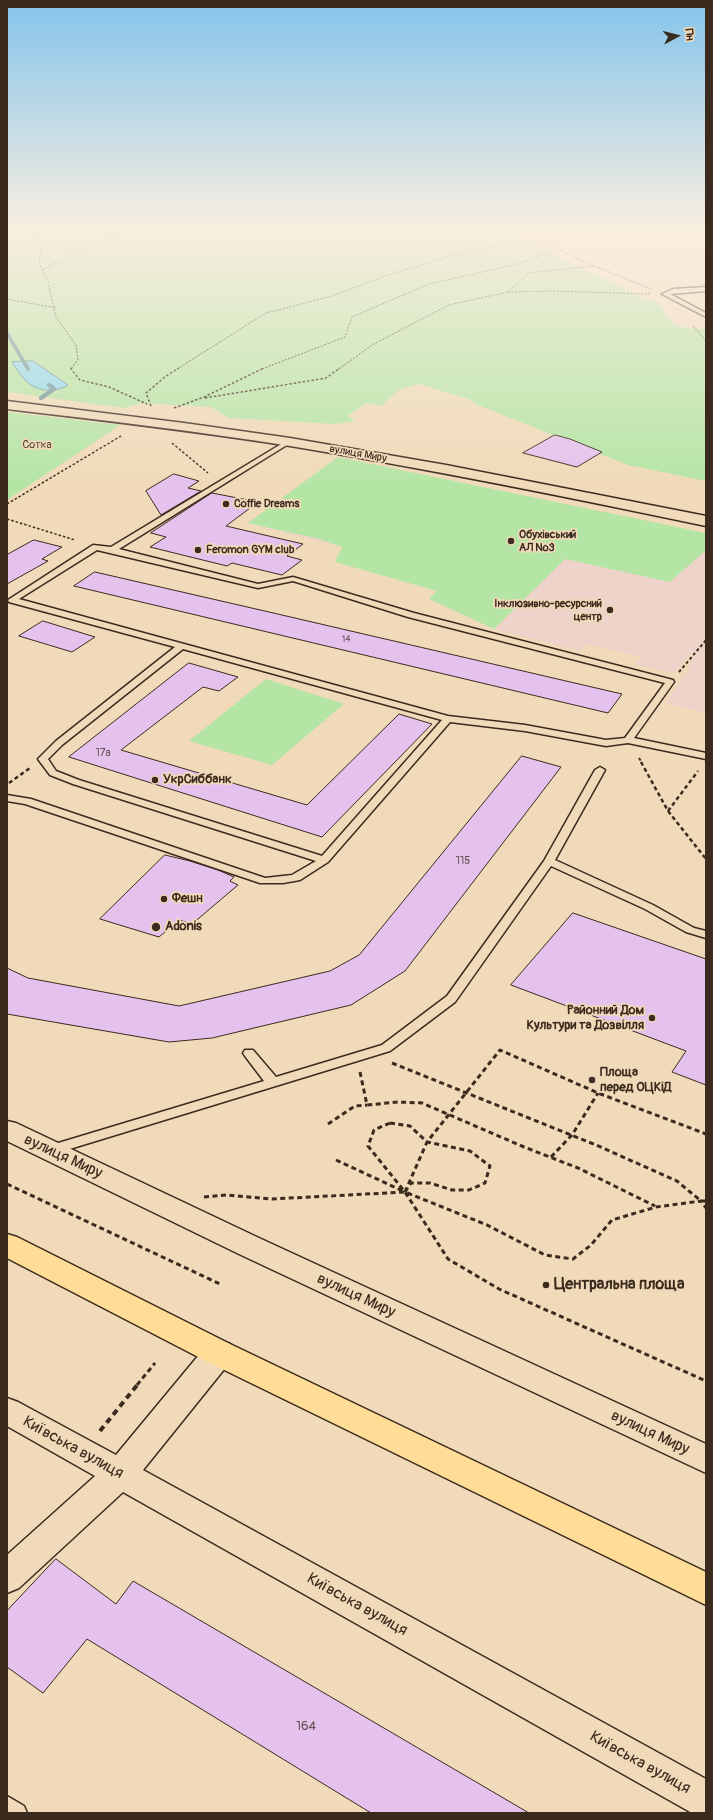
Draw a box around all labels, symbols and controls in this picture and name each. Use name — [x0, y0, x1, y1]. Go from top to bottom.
north arrow — [657, 16, 697, 56]
text: Пн — [682, 28, 697, 41]
park label: Сотка — [23, 438, 51, 452]
street label: вулиця Миру — [328, 442, 388, 466]
place label: Coffie Dreams — [234, 497, 299, 511]
marker: Coffie Dreams — [221, 499, 231, 509]
place label: Обухівський АЛ №3 — [519, 528, 576, 554]
marker: Обухівський АЛ №3 — [506, 536, 516, 546]
place label: Feromon GYM club — [206, 543, 294, 557]
marker: Feromon GYM club — [193, 545, 203, 555]
place label: Інклюзивно-ресурсний центр — [494, 597, 602, 623]
marker: Інклюзивно-ресурсний центр — [605, 605, 615, 615]
house number: 14 — [342, 635, 350, 645]
house number: 17а — [95, 746, 111, 760]
place label: УкрСиббанк — [163, 772, 232, 788]
marker: УкрСиббанк — [150, 775, 160, 785]
house number: 115 — [456, 854, 470, 868]
place label: Фешн — [172, 891, 203, 907]
marker: Фешн — [159, 894, 169, 904]
place label: Adonis — [165, 919, 202, 935]
marker: Adonis — [150, 921, 162, 933]
place label: Районний Дом Культури та Дозвілля — [526, 1003, 644, 1034]
marker: Районний Дом Культури та Дозвілля — [647, 1013, 657, 1023]
place label: Площа перед ОЦКіД — [600, 1065, 671, 1096]
marker: Площа перед ОЦКіД — [587, 1075, 597, 1085]
street label: вулиця Миру — [21, 1130, 105, 1184]
street label: вулиця Миру — [314, 1269, 398, 1323]
place label: Центральна площа — [554, 1275, 684, 1295]
marker: Центральна площа — [541, 1280, 551, 1290]
street label: вулиця Миру — [608, 1406, 692, 1460]
street label: Київська вулиця — [19, 1412, 127, 1484]
street label: Київська вулиця — [303, 1569, 411, 1641]
house number: 164 — [296, 1719, 316, 1735]
street label: Київська вулиця — [586, 1727, 694, 1799]

